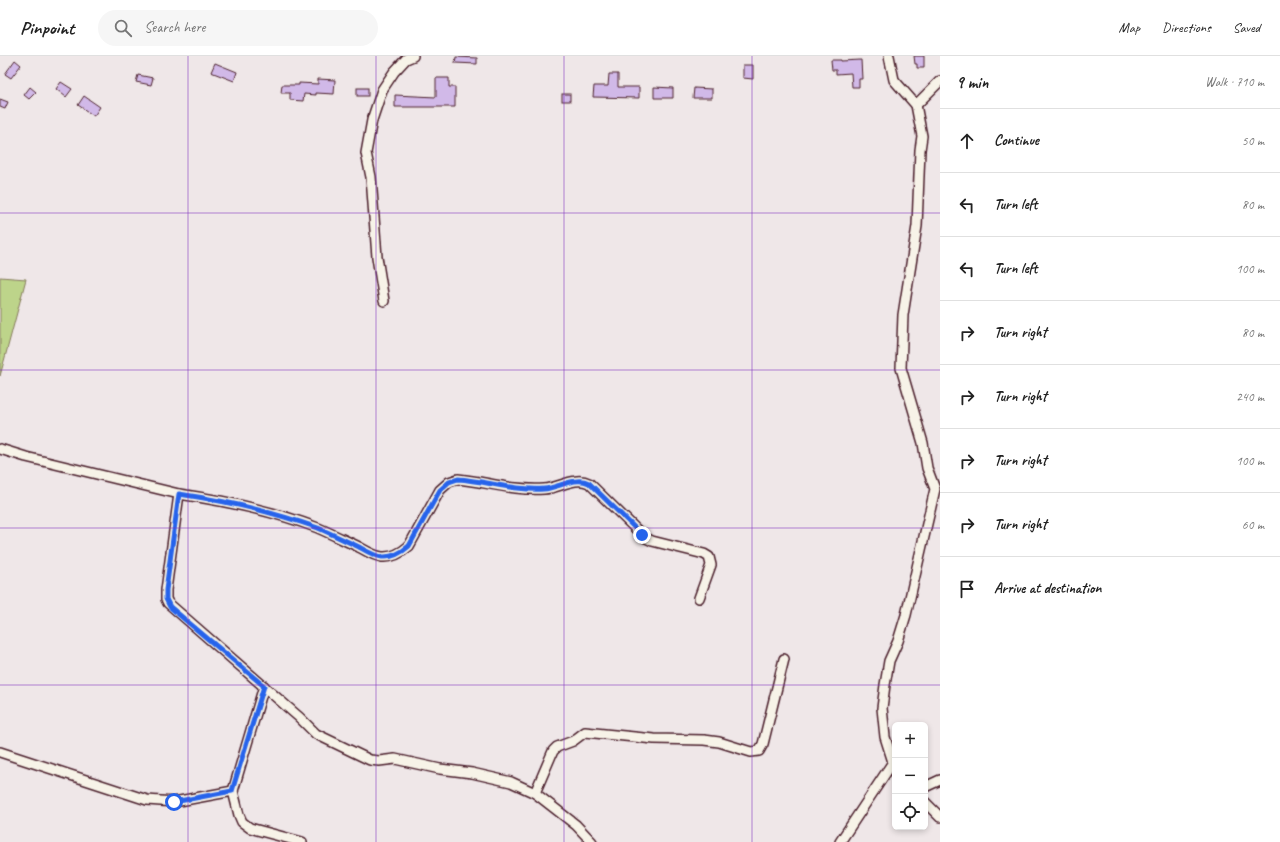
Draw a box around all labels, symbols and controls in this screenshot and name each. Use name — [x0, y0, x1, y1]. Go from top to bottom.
search box — [98, 10, 378, 46]
text: Pinpoint — [20, 16, 74, 40]
icon: search — [112, 17, 134, 39]
text: Search here — [144, 18, 205, 37]
text: Map — [1119, 19, 1140, 36]
text: Directions — [1162, 19, 1211, 36]
text: Saved — [1233, 19, 1260, 36]
text: 9 min — [956, 72, 988, 93]
text: Walk · 710 m — [1205, 74, 1264, 90]
icon: ahead — [956, 130, 978, 152]
text: Continue — [994, 131, 1039, 150]
text: 50 m — [1242, 133, 1264, 149]
icon: left — [956, 194, 978, 216]
text: Turn left — [994, 195, 1037, 214]
text: 80 m — [1242, 197, 1264, 213]
icon: left — [956, 258, 978, 280]
text: Turn left — [994, 259, 1037, 278]
text: 100 m — [1236, 261, 1264, 277]
icon: right — [956, 322, 978, 344]
text: Turn right — [994, 323, 1047, 342]
text: 80 m — [1242, 325, 1264, 341]
icon: right — [956, 386, 978, 408]
text: Turn right — [994, 387, 1047, 406]
text: 240 m — [1236, 389, 1264, 405]
icon: right — [956, 450, 978, 472]
text: Turn right — [994, 451, 1047, 470]
text: 100 m — [1236, 453, 1264, 469]
icon: right — [956, 514, 978, 536]
text: Turn right — [994, 515, 1047, 534]
text: 60 m — [1242, 517, 1264, 533]
route end — [633, 526, 651, 544]
icon: arrive — [956, 578, 978, 600]
text: Arrive at destination — [994, 579, 1101, 598]
map controls — [892, 722, 928, 830]
button: + — [892, 722, 928, 758]
button: − — [892, 758, 928, 794]
route start — [165, 793, 183, 811]
button: locate — [892, 794, 928, 830]

